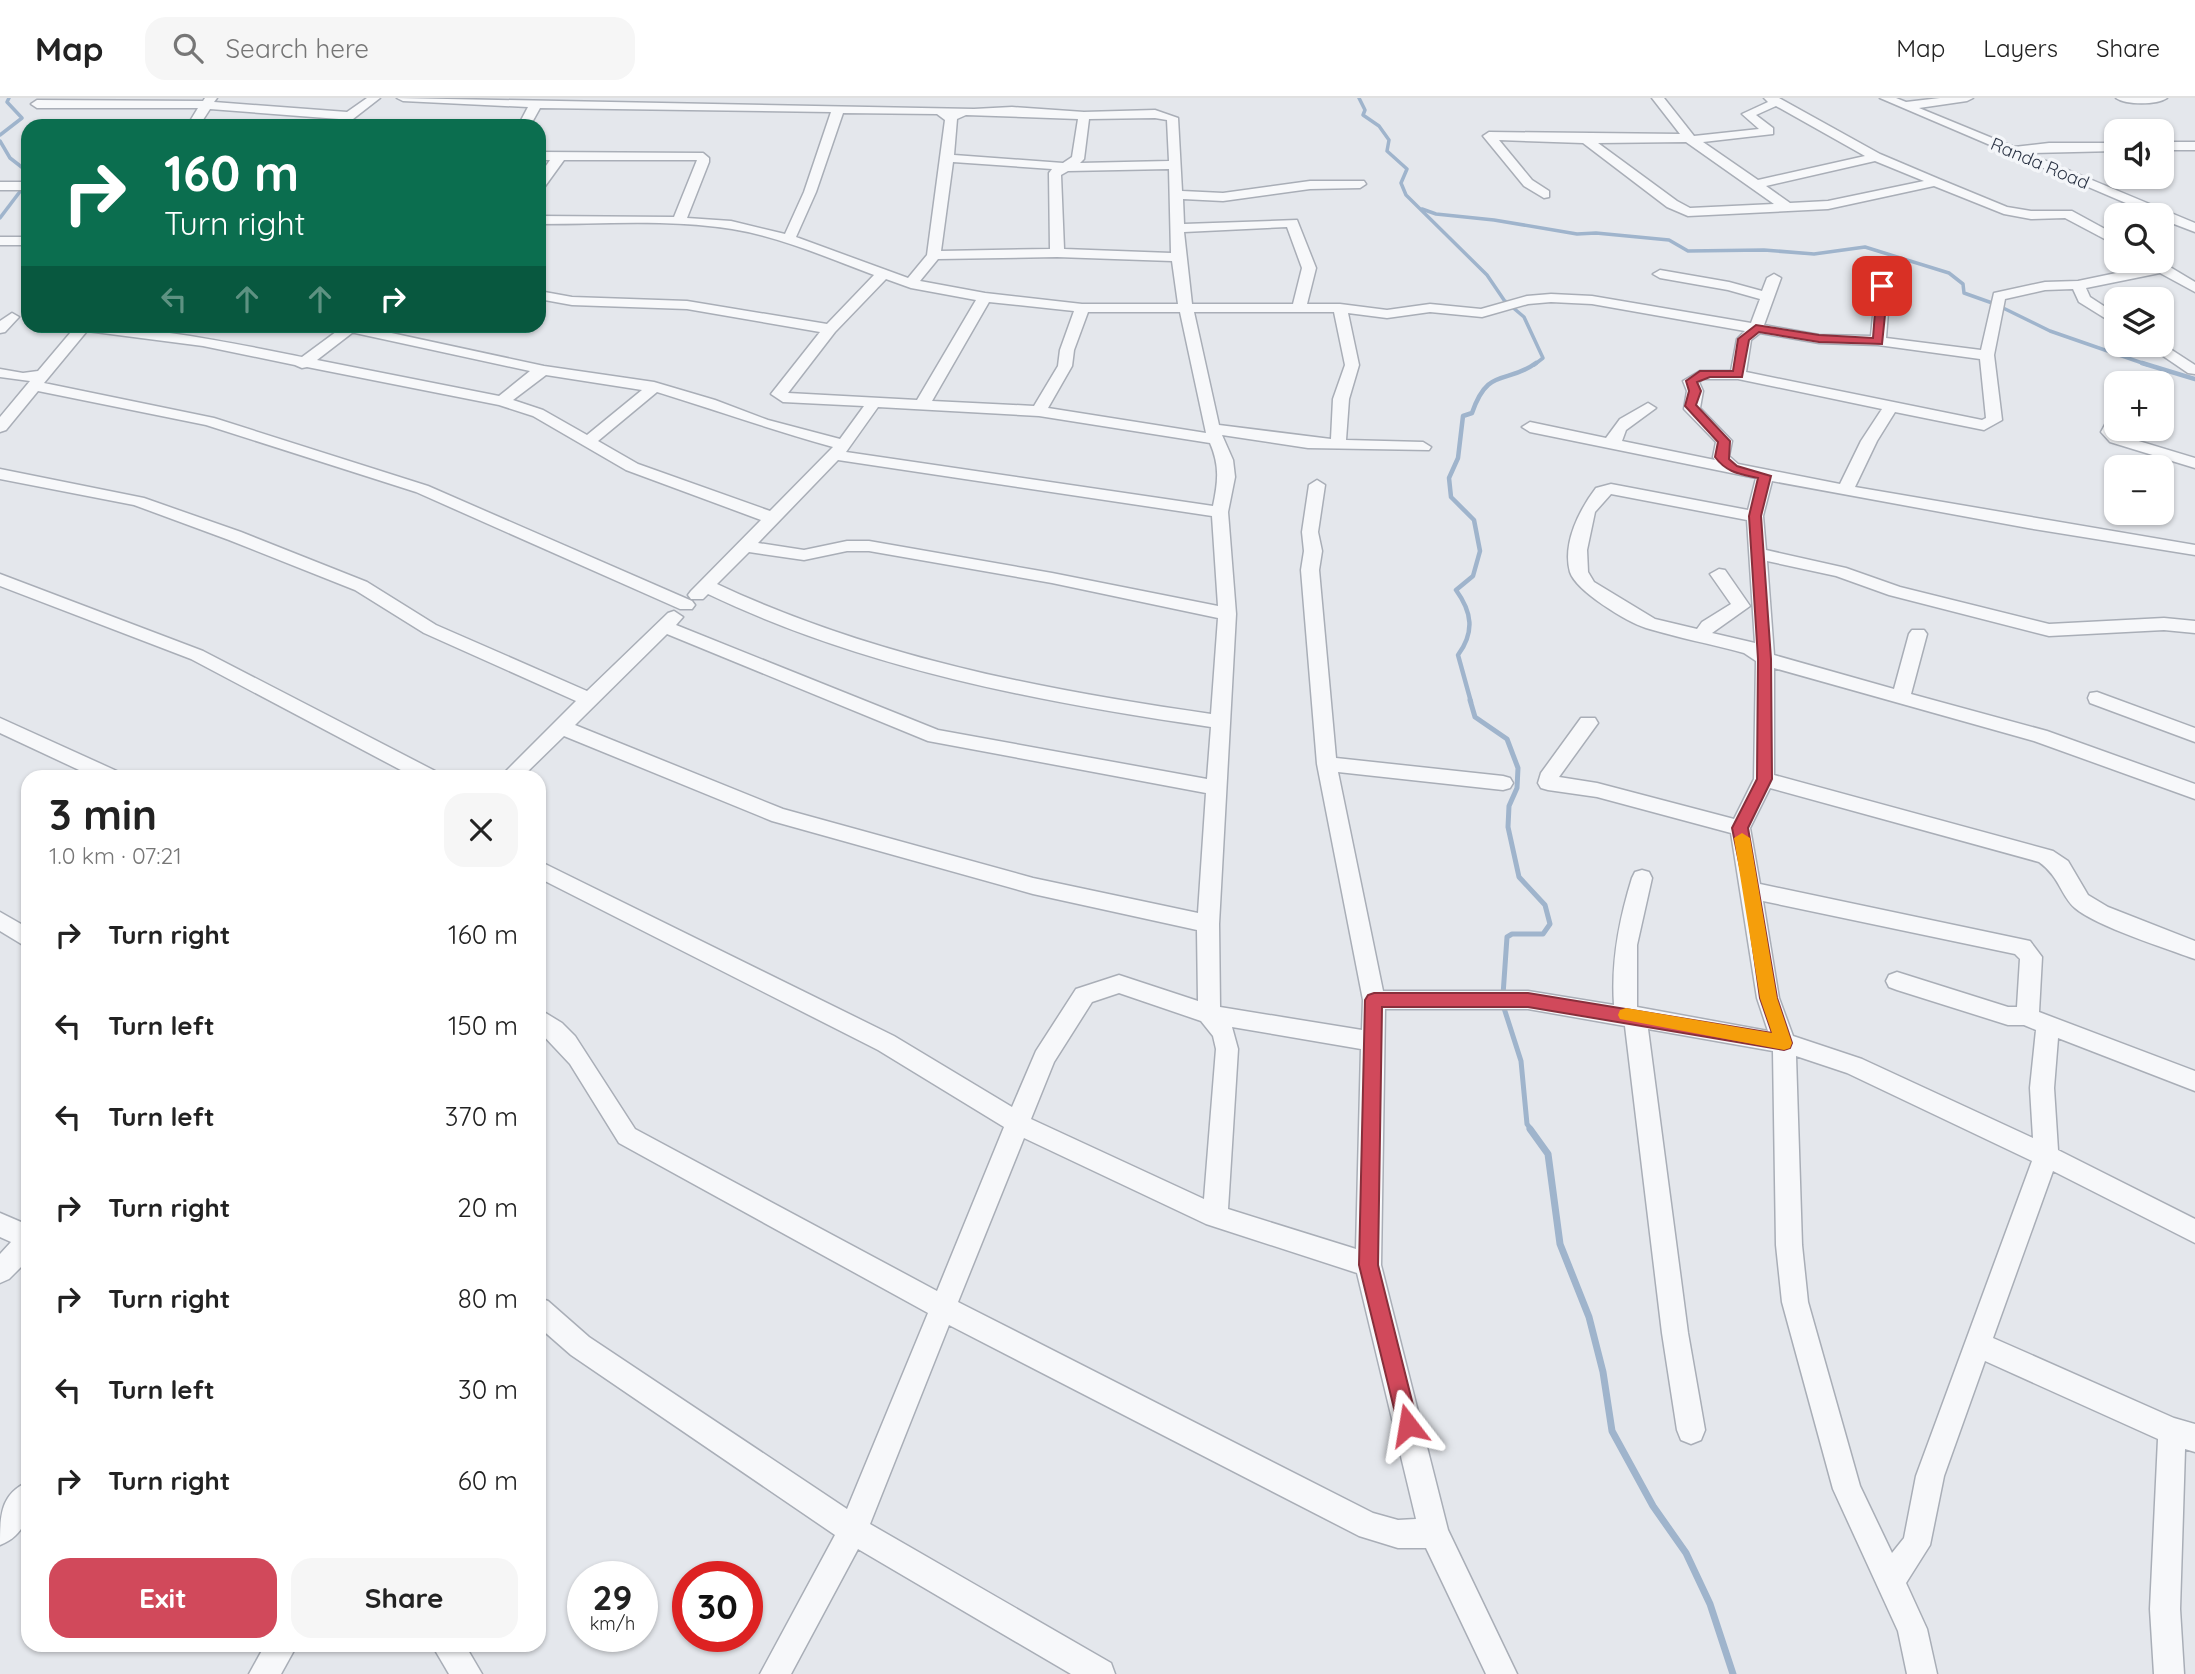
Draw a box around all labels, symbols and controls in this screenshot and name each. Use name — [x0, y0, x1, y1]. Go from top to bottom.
search box — [145, 17, 635, 80]
text: Map — [35, 28, 103, 69]
icon: search — [169, 29, 207, 67]
text: Search here — [225, 32, 369, 65]
text: Map — [1896, 33, 1945, 63]
text: Layers — [1983, 33, 2058, 63]
text: Share — [2096, 33, 2160, 63]
map controls — [2104, 119, 2174, 525]
button: sound — [2104, 119, 2174, 189]
street label: Randa Road — [1987, 132, 2093, 194]
text: 160 m — [164, 142, 299, 203]
icon: right — [49, 147, 140, 238]
text: Turn right — [164, 203, 305, 243]
button: search — [2104, 203, 2174, 273]
pin — [1852, 256, 1912, 316]
icon: arrive — [1863, 267, 1901, 305]
icon: left — [155, 280, 193, 318]
icon: ahead — [228, 280, 266, 318]
icon: ahead — [301, 280, 339, 318]
icon: right — [374, 280, 412, 318]
button: layers — [2104, 287, 2174, 357]
button: + — [2104, 371, 2174, 441]
button: − — [2104, 455, 2174, 525]
text: 3 min — [49, 788, 157, 841]
button: close — [444, 793, 518, 867]
text: 1.0 km · 07:21 — [49, 841, 182, 870]
icon: right — [49, 916, 87, 954]
text: Turn right — [108, 918, 230, 951]
text: 160 m — [448, 918, 518, 951]
icon: left — [49, 1007, 87, 1045]
text: Turn left — [108, 1009, 215, 1042]
text: 150 m — [448, 1009, 518, 1042]
icon: left — [49, 1098, 87, 1136]
text: Turn left — [108, 1100, 215, 1133]
text: 370 m — [445, 1100, 518, 1133]
icon: right — [49, 1189, 87, 1227]
text: Turn right — [108, 1191, 230, 1224]
text: 20 m — [457, 1191, 518, 1224]
icon: right — [49, 1280, 87, 1318]
text: Turn right — [108, 1282, 230, 1315]
text: 80 m — [458, 1282, 518, 1315]
icon: left — [49, 1371, 87, 1409]
text: Turn left — [108, 1373, 215, 1406]
text: 30 m — [458, 1373, 518, 1406]
position arrow — [1371, 1388, 1445, 1462]
icon: right — [49, 1462, 87, 1500]
text: Turn right — [108, 1464, 230, 1497]
text: 60 m — [458, 1464, 518, 1497]
button: Exit — [49, 1558, 277, 1638]
button: Share — [291, 1558, 518, 1638]
speed limit sign: 30 — [672, 1561, 763, 1652]
text: 29 — [593, 1575, 632, 1619]
text: km/h — [590, 1612, 635, 1635]

